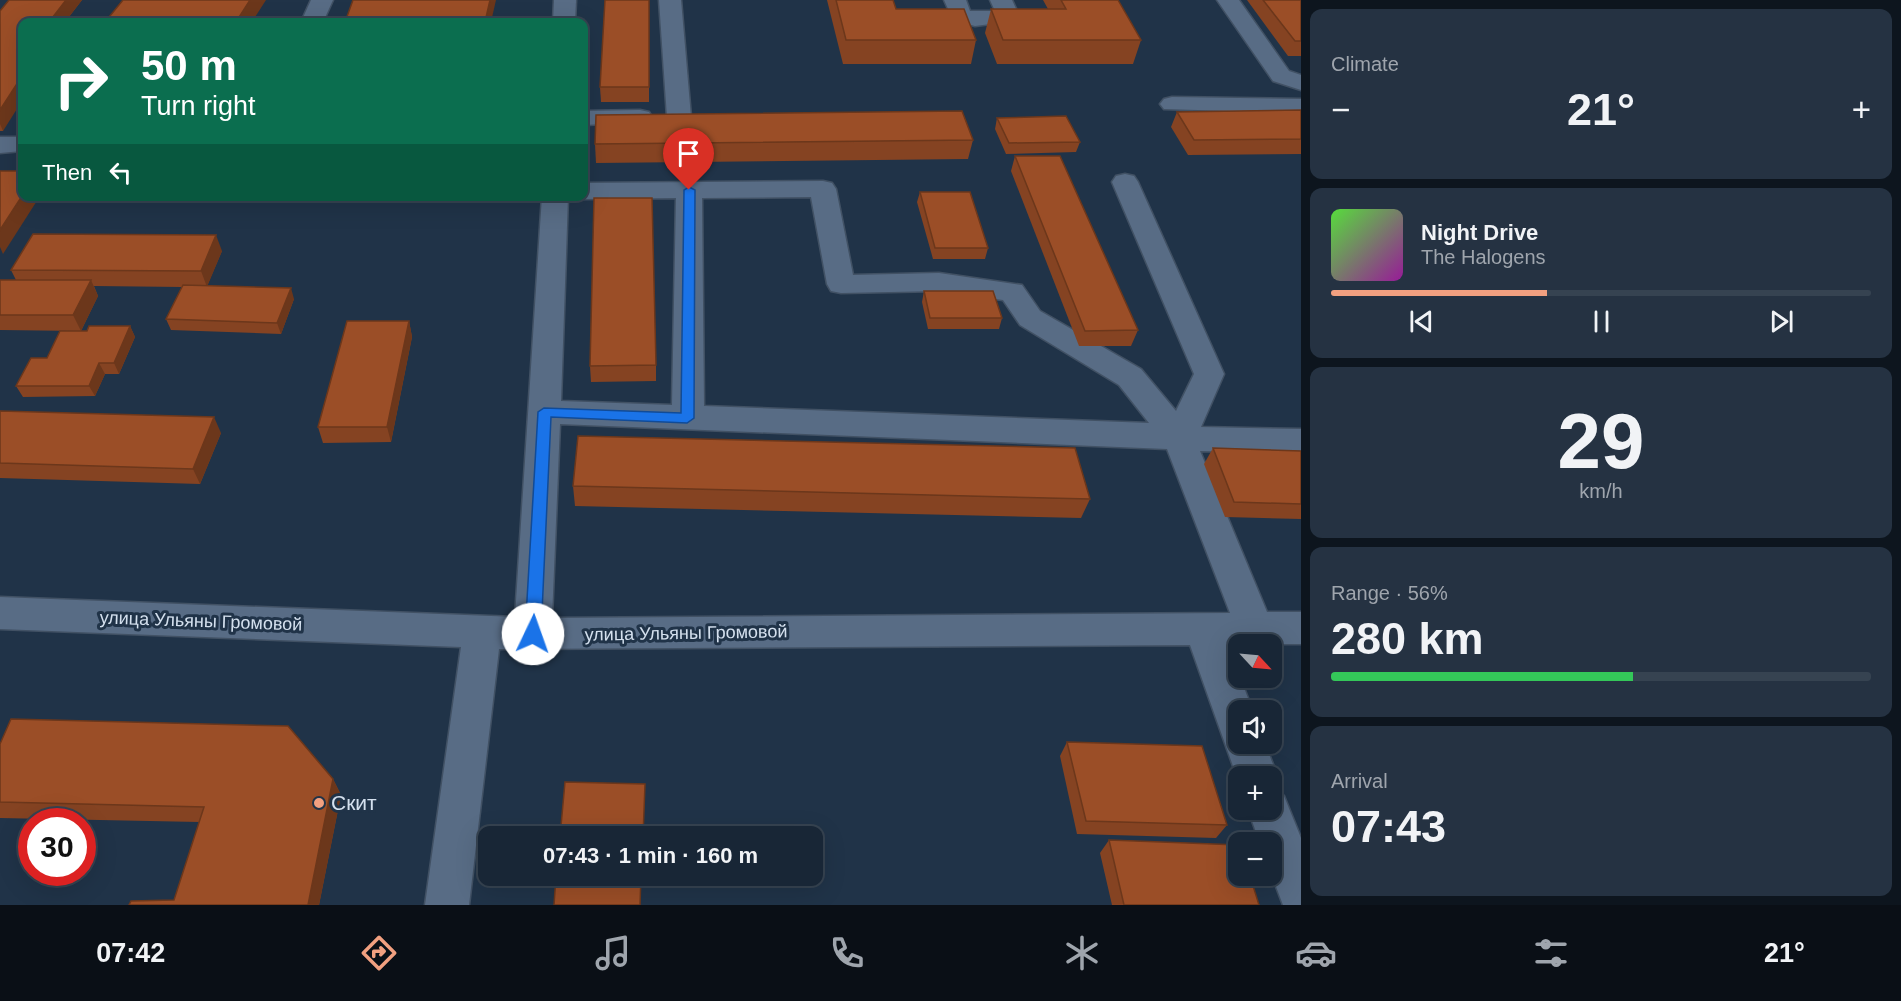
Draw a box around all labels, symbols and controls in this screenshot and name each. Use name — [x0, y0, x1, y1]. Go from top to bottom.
icon: right — [42, 42, 120, 120]
text: 50 m — [141, 42, 237, 89]
text: Climate — [1331, 53, 1399, 75]
text: 21° — [1567, 84, 1635, 135]
text: Turn right — [141, 91, 256, 121]
text: − — [1331, 91, 1350, 128]
text: + — [1852, 91, 1871, 128]
pin — [663, 128, 714, 190]
icon: arrive — [672, 137, 705, 170]
icon: left — [104, 156, 137, 189]
text: Then — [42, 160, 92, 185]
text: Night Drive — [1421, 220, 1538, 245]
text: The Halogens — [1421, 246, 1546, 268]
icon: previous — [1405, 305, 1438, 338]
icon: pause — [1585, 305, 1618, 338]
icon: next — [1765, 305, 1798, 338]
text: 29 — [1558, 397, 1644, 485]
text: km/h — [1579, 480, 1623, 502]
text: Range · 56% — [1331, 582, 1448, 604]
position arrow — [501, 602, 565, 666]
street label: улица Ульяны Громовой — [99, 607, 303, 635]
text: 280 km — [1331, 613, 1484, 664]
street label: улица Ульяны Громовой — [584, 621, 788, 645]
north arrow — [1228, 634, 1282, 688]
map controls — [1228, 634, 1282, 886]
button: sound — [1228, 700, 1282, 754]
button: + — [1228, 766, 1282, 820]
text: Arrival — [1331, 770, 1388, 792]
place label: Скит — [331, 791, 377, 814]
marker: Скит — [312, 796, 326, 810]
text: 07:43 — [1331, 801, 1446, 852]
speed limit sign: 30 — [18, 808, 96, 886]
button: − — [1228, 832, 1282, 886]
text: 07:43 · 1 min · 160 m — [543, 843, 758, 868]
icon: directions — [358, 932, 400, 974]
icon: music — [592, 932, 634, 974]
icon: phone — [826, 932, 868, 974]
icon: climate — [1061, 932, 1103, 974]
icon: car — [1295, 932, 1337, 974]
icon: filters — [1530, 932, 1572, 974]
text: 07:42 — [96, 938, 165, 968]
text: 21° — [1764, 938, 1805, 968]

